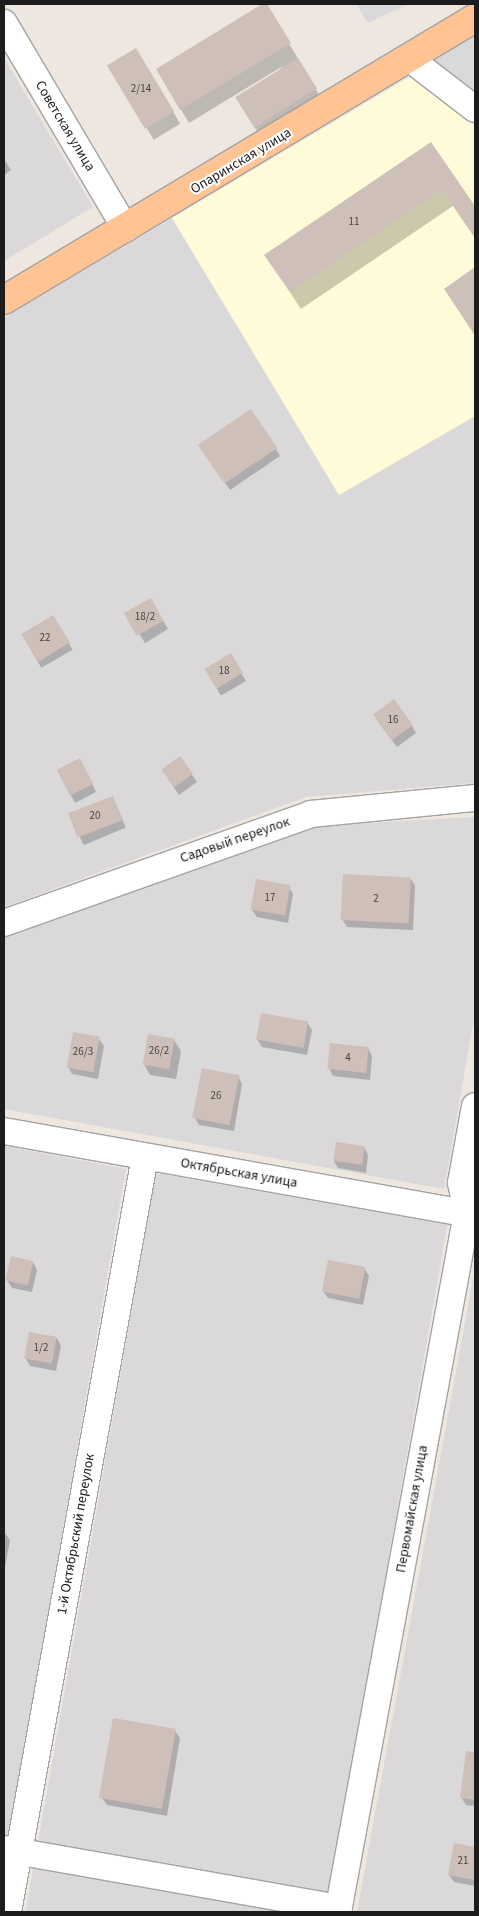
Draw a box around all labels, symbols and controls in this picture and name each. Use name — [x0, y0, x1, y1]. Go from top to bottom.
street label: Советская улица — [31, 78, 99, 174]
house number: 2/14 — [131, 82, 151, 96]
street label: Опаринская улица — [188, 124, 294, 198]
house number: 11 — [349, 215, 359, 229]
house number: 18/2 — [135, 610, 155, 624]
house number: 22 — [40, 631, 50, 645]
house number: 18 — [219, 664, 229, 678]
house number: 16 — [388, 713, 398, 727]
house number: 20 — [90, 809, 100, 823]
street label: Садовый переулок — [178, 813, 292, 867]
house number: 17 — [265, 891, 275, 905]
house number: 2 — [373, 892, 379, 906]
house number: 26/2 — [149, 1044, 169, 1058]
house number: 26/3 — [73, 1045, 93, 1059]
house number: 4 — [345, 1051, 351, 1065]
house number: 26 — [211, 1089, 221, 1103]
street label: Октябрьская улица — [179, 1154, 299, 1192]
house number: 1/2 — [34, 1341, 48, 1355]
street label: Первомайская улица — [393, 1444, 431, 1574]
street label: 1-й Октябрьский переулок — [54, 1452, 98, 1616]
house number: 21 — [458, 1854, 468, 1868]

